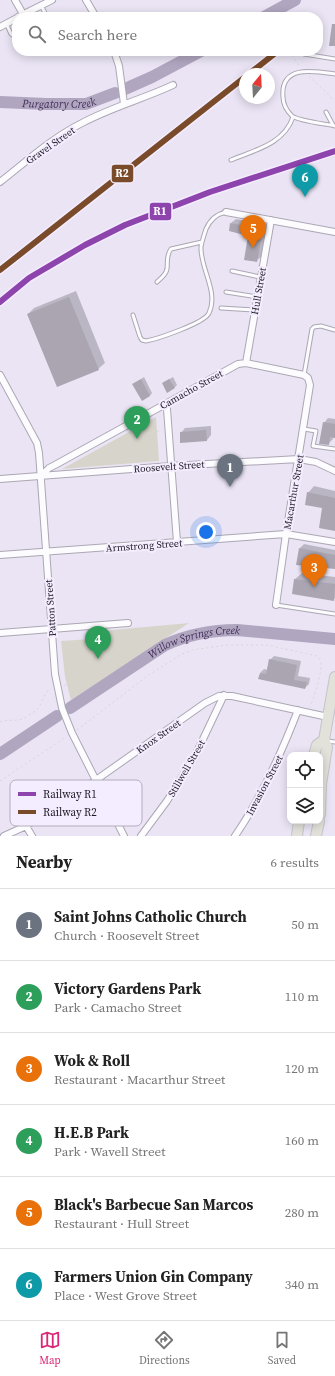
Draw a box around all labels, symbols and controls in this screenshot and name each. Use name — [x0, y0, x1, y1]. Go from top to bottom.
search box — [12, 12, 323, 56]
icon: search — [26, 23, 48, 45]
text: Search here — [58, 24, 137, 45]
north arrow — [239, 68, 275, 104]
water label: Purgatory Creek — [21, 94, 99, 112]
street label: Gravel Street — [23, 123, 78, 167]
line badge: R2 — [111, 164, 134, 183]
pin: 6 — [292, 164, 318, 197]
text: R2 — [115, 166, 129, 181]
line badge: R1 — [149, 202, 172, 221]
text: R1 — [153, 204, 167, 219]
pin: 5 — [240, 215, 266, 248]
street label: Hull Street — [248, 266, 269, 316]
street label: Camacho Street — [158, 366, 226, 412]
pin: 2 — [124, 406, 150, 439]
street label: Macarthur Street — [281, 453, 307, 530]
pin: 1 — [217, 454, 243, 487]
street label: Roosevelt Street — [133, 457, 206, 475]
your location — [196, 522, 216, 542]
street label: Armstrong Street — [105, 536, 183, 555]
pin: 3 — [301, 554, 327, 587]
street label: Patton Street — [42, 578, 59, 637]
water label: Willow Springs Creek — [145, 623, 242, 662]
pin: 4 — [85, 626, 111, 659]
street label: Knox Street — [133, 716, 184, 756]
street label: Stillwell Street — [165, 737, 208, 799]
street label: Invasion Street — [243, 752, 286, 818]
map controls — [287, 752, 323, 824]
button: locate — [287, 752, 323, 788]
legend — [10, 780, 142, 826]
text: Railway R1 — [43, 787, 97, 802]
button: layers — [287, 788, 323, 824]
text: Railway R2 — [43, 805, 97, 820]
text: Nearby — [16, 850, 72, 874]
text: 6 results — [271, 854, 319, 871]
text: Saint Johns Catholic Church — [54, 906, 247, 927]
text: 1 — [25, 916, 33, 933]
text: 50 m — [291, 916, 319, 933]
text: Church · Roosevelt Street — [54, 927, 199, 944]
text: Victory Gardens Park — [54, 978, 201, 999]
text: 2 — [25, 988, 33, 1005]
text: 110 m — [285, 988, 319, 1005]
text: Park · Camacho Street — [54, 999, 182, 1016]
text: Wok & Roll — [54, 1050, 130, 1071]
text: 3 — [25, 1060, 33, 1077]
text: 120 m — [285, 1060, 319, 1077]
text: Restaurant · Macarthur Street — [54, 1071, 225, 1088]
text: H.E.B Park — [54, 1122, 129, 1143]
text: 4 — [25, 1132, 33, 1149]
text: 160 m — [285, 1132, 319, 1149]
text: Park · Wavell Street — [54, 1143, 165, 1160]
text: Black's Barbecue San Marcos — [54, 1194, 253, 1215]
text: 5 — [25, 1204, 33, 1221]
text: 280 m — [285, 1204, 319, 1221]
text: Restaurant · Hull Street — [54, 1215, 189, 1232]
text: Farmers Union Gin Company — [54, 1266, 253, 1287]
text: 6 — [25, 1276, 33, 1293]
text: 340 m — [285, 1276, 319, 1293]
text: Place · West Grove Street — [54, 1287, 197, 1304]
tab: Map — [39, 1329, 61, 1368]
tab: Directions — [139, 1329, 190, 1368]
tab: Saved — [268, 1329, 296, 1368]

